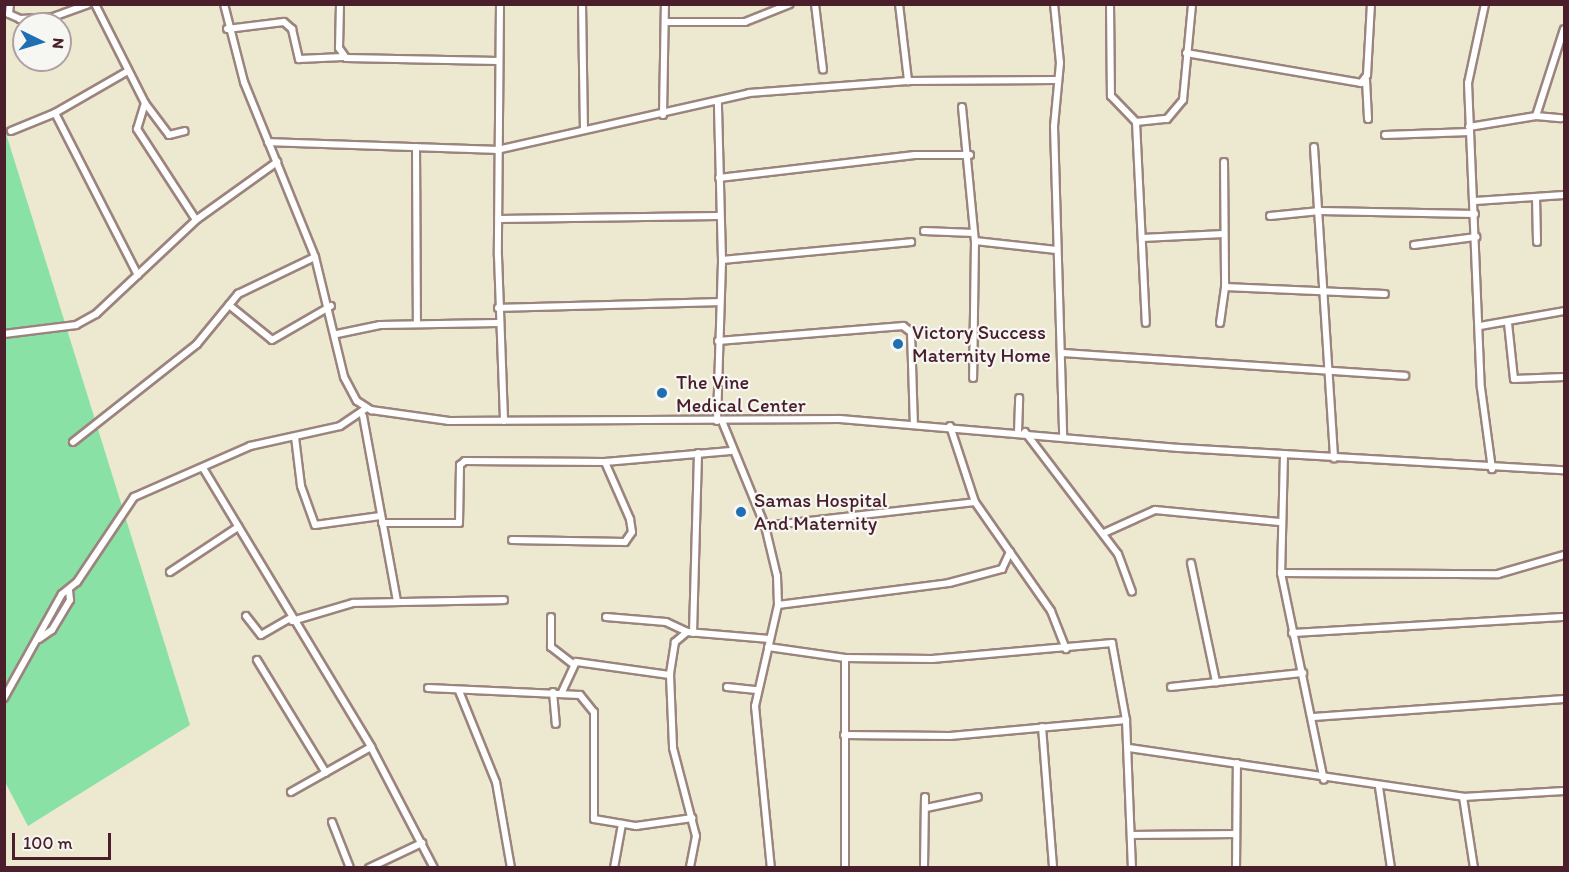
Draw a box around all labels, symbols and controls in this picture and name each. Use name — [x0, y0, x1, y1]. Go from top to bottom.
north arrow — [12, 12, 72, 72]
text: N — [49, 37, 68, 50]
place label: Victory Success Maternity Home — [912, 320, 1051, 367]
marker: Victory Success Maternity Home — [889, 335, 907, 353]
place label: The Vine Medical Center — [676, 370, 806, 417]
marker: The Vine Medical Center — [653, 384, 671, 402]
place label: Samas Hospital And Maternity — [754, 488, 887, 535]
marker: Samas Hospital And Maternity — [732, 503, 750, 521]
scale bar — [15, 821, 114, 859]
text: 100 m — [23, 832, 73, 854]

